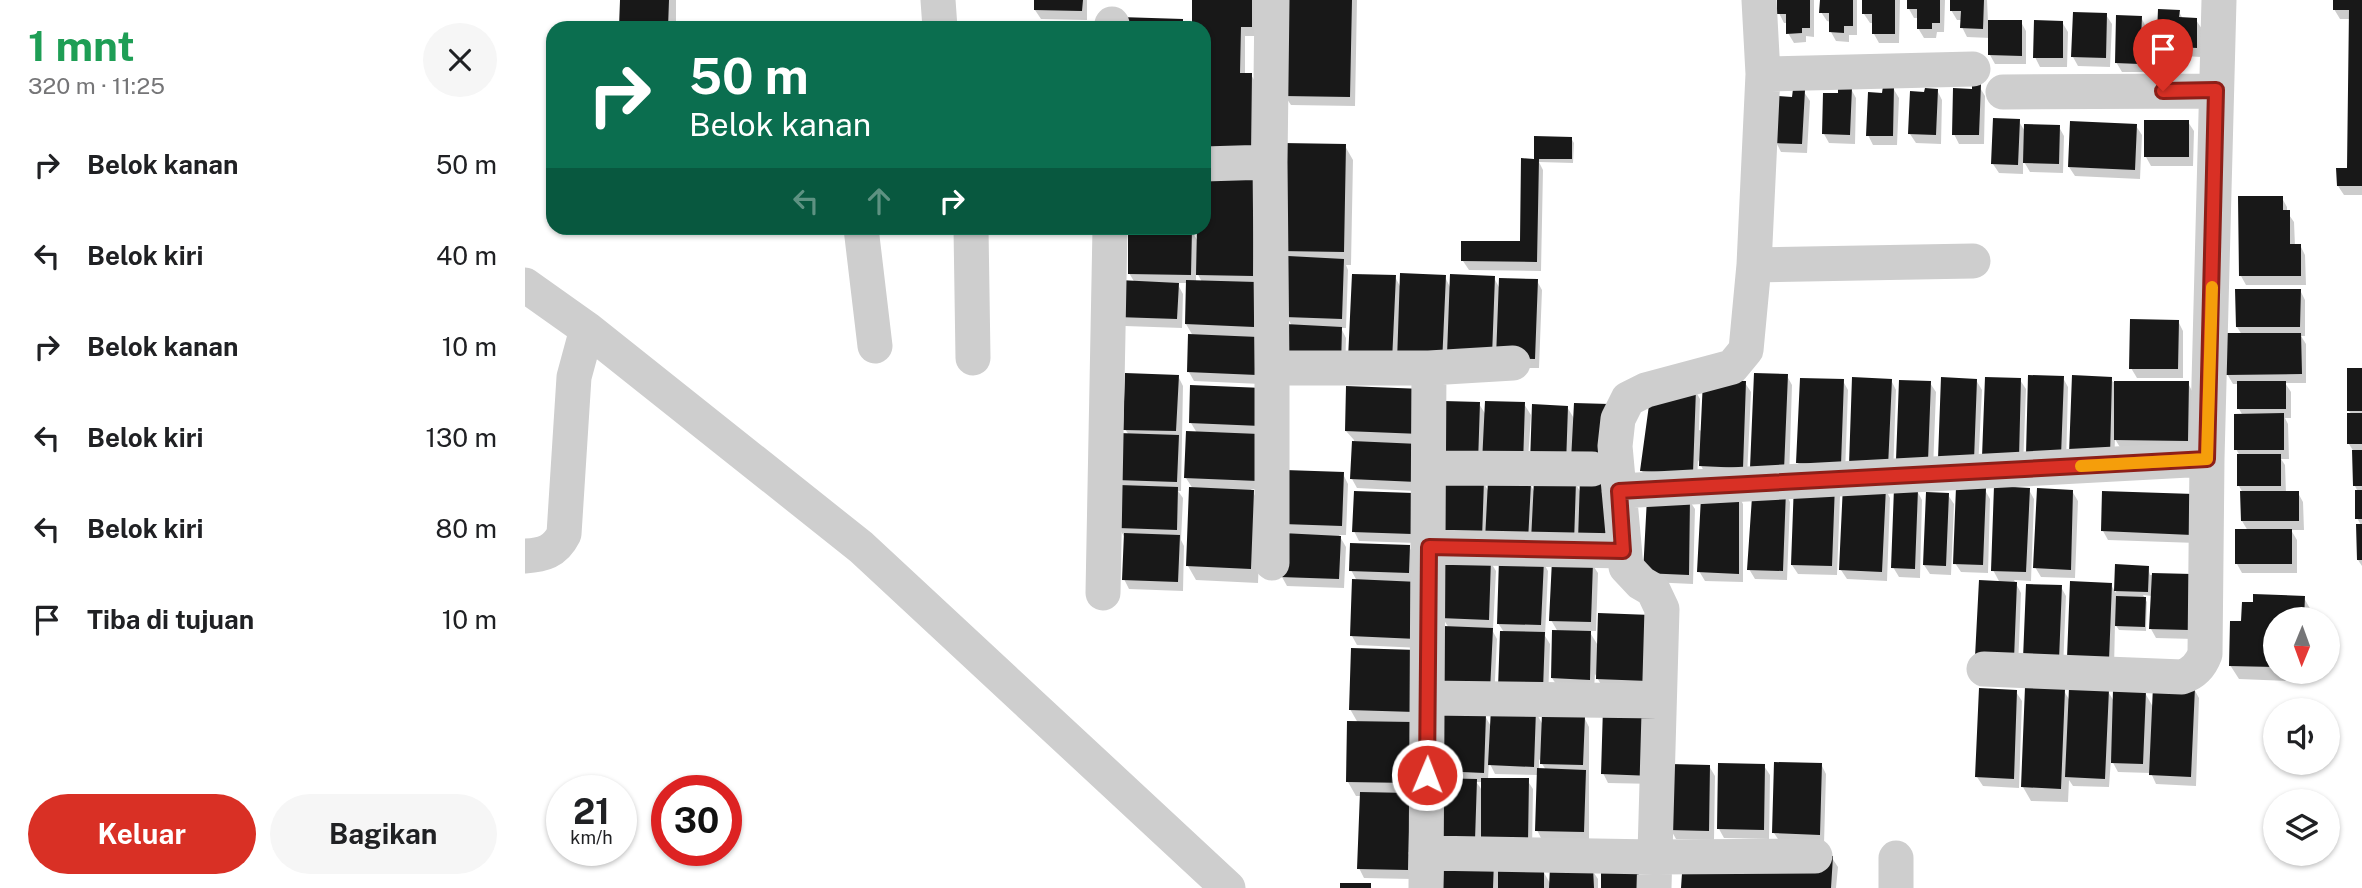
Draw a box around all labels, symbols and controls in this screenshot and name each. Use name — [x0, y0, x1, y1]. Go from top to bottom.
pin — [2133, 19, 2193, 91]
text: 1 mnt — [28, 21, 135, 70]
button: close — [423, 23, 497, 97]
icon: arrive — [2144, 30, 2182, 68]
text: 50 m — [689, 47, 809, 105]
icon: right — [574, 49, 665, 140]
text: 320 m · 11:25 — [28, 72, 165, 99]
text: Belok kanan — [689, 106, 871, 143]
icon: right — [28, 146, 66, 184]
text: Belok kanan — [87, 149, 238, 180]
text: 50 m — [436, 149, 497, 180]
icon: left — [787, 182, 825, 220]
icon: ahead — [860, 182, 898, 220]
icon: right — [933, 182, 971, 220]
icon: left — [28, 237, 66, 275]
text: Belok kiri — [87, 240, 203, 271]
text: 40 m — [436, 240, 497, 271]
icon: right — [28, 328, 66, 366]
text: Belok kanan — [87, 331, 238, 362]
text: 10 m — [442, 331, 497, 362]
icon: left — [28, 419, 66, 457]
text: Belok kiri — [87, 422, 203, 453]
text: 130 m — [425, 422, 497, 453]
icon: left — [28, 510, 66, 548]
text: Belok kiri — [87, 513, 203, 544]
text: 80 m — [436, 513, 497, 544]
icon: arrive — [28, 601, 66, 639]
text: Tiba di tujuan — [87, 604, 254, 635]
text: 10 m — [442, 604, 497, 635]
north arrow — [2263, 607, 2340, 684]
map controls — [2263, 607, 2340, 866]
button: sound — [2263, 698, 2340, 775]
position arrow — [1390, 738, 1464, 812]
speed limit sign: 30 — [651, 775, 742, 866]
button: layers — [2263, 789, 2340, 866]
text: 21 — [573, 791, 610, 832]
button: Keluar — [28, 794, 256, 874]
button: Bagikan — [270, 794, 497, 874]
text: km/h — [570, 827, 613, 848]

